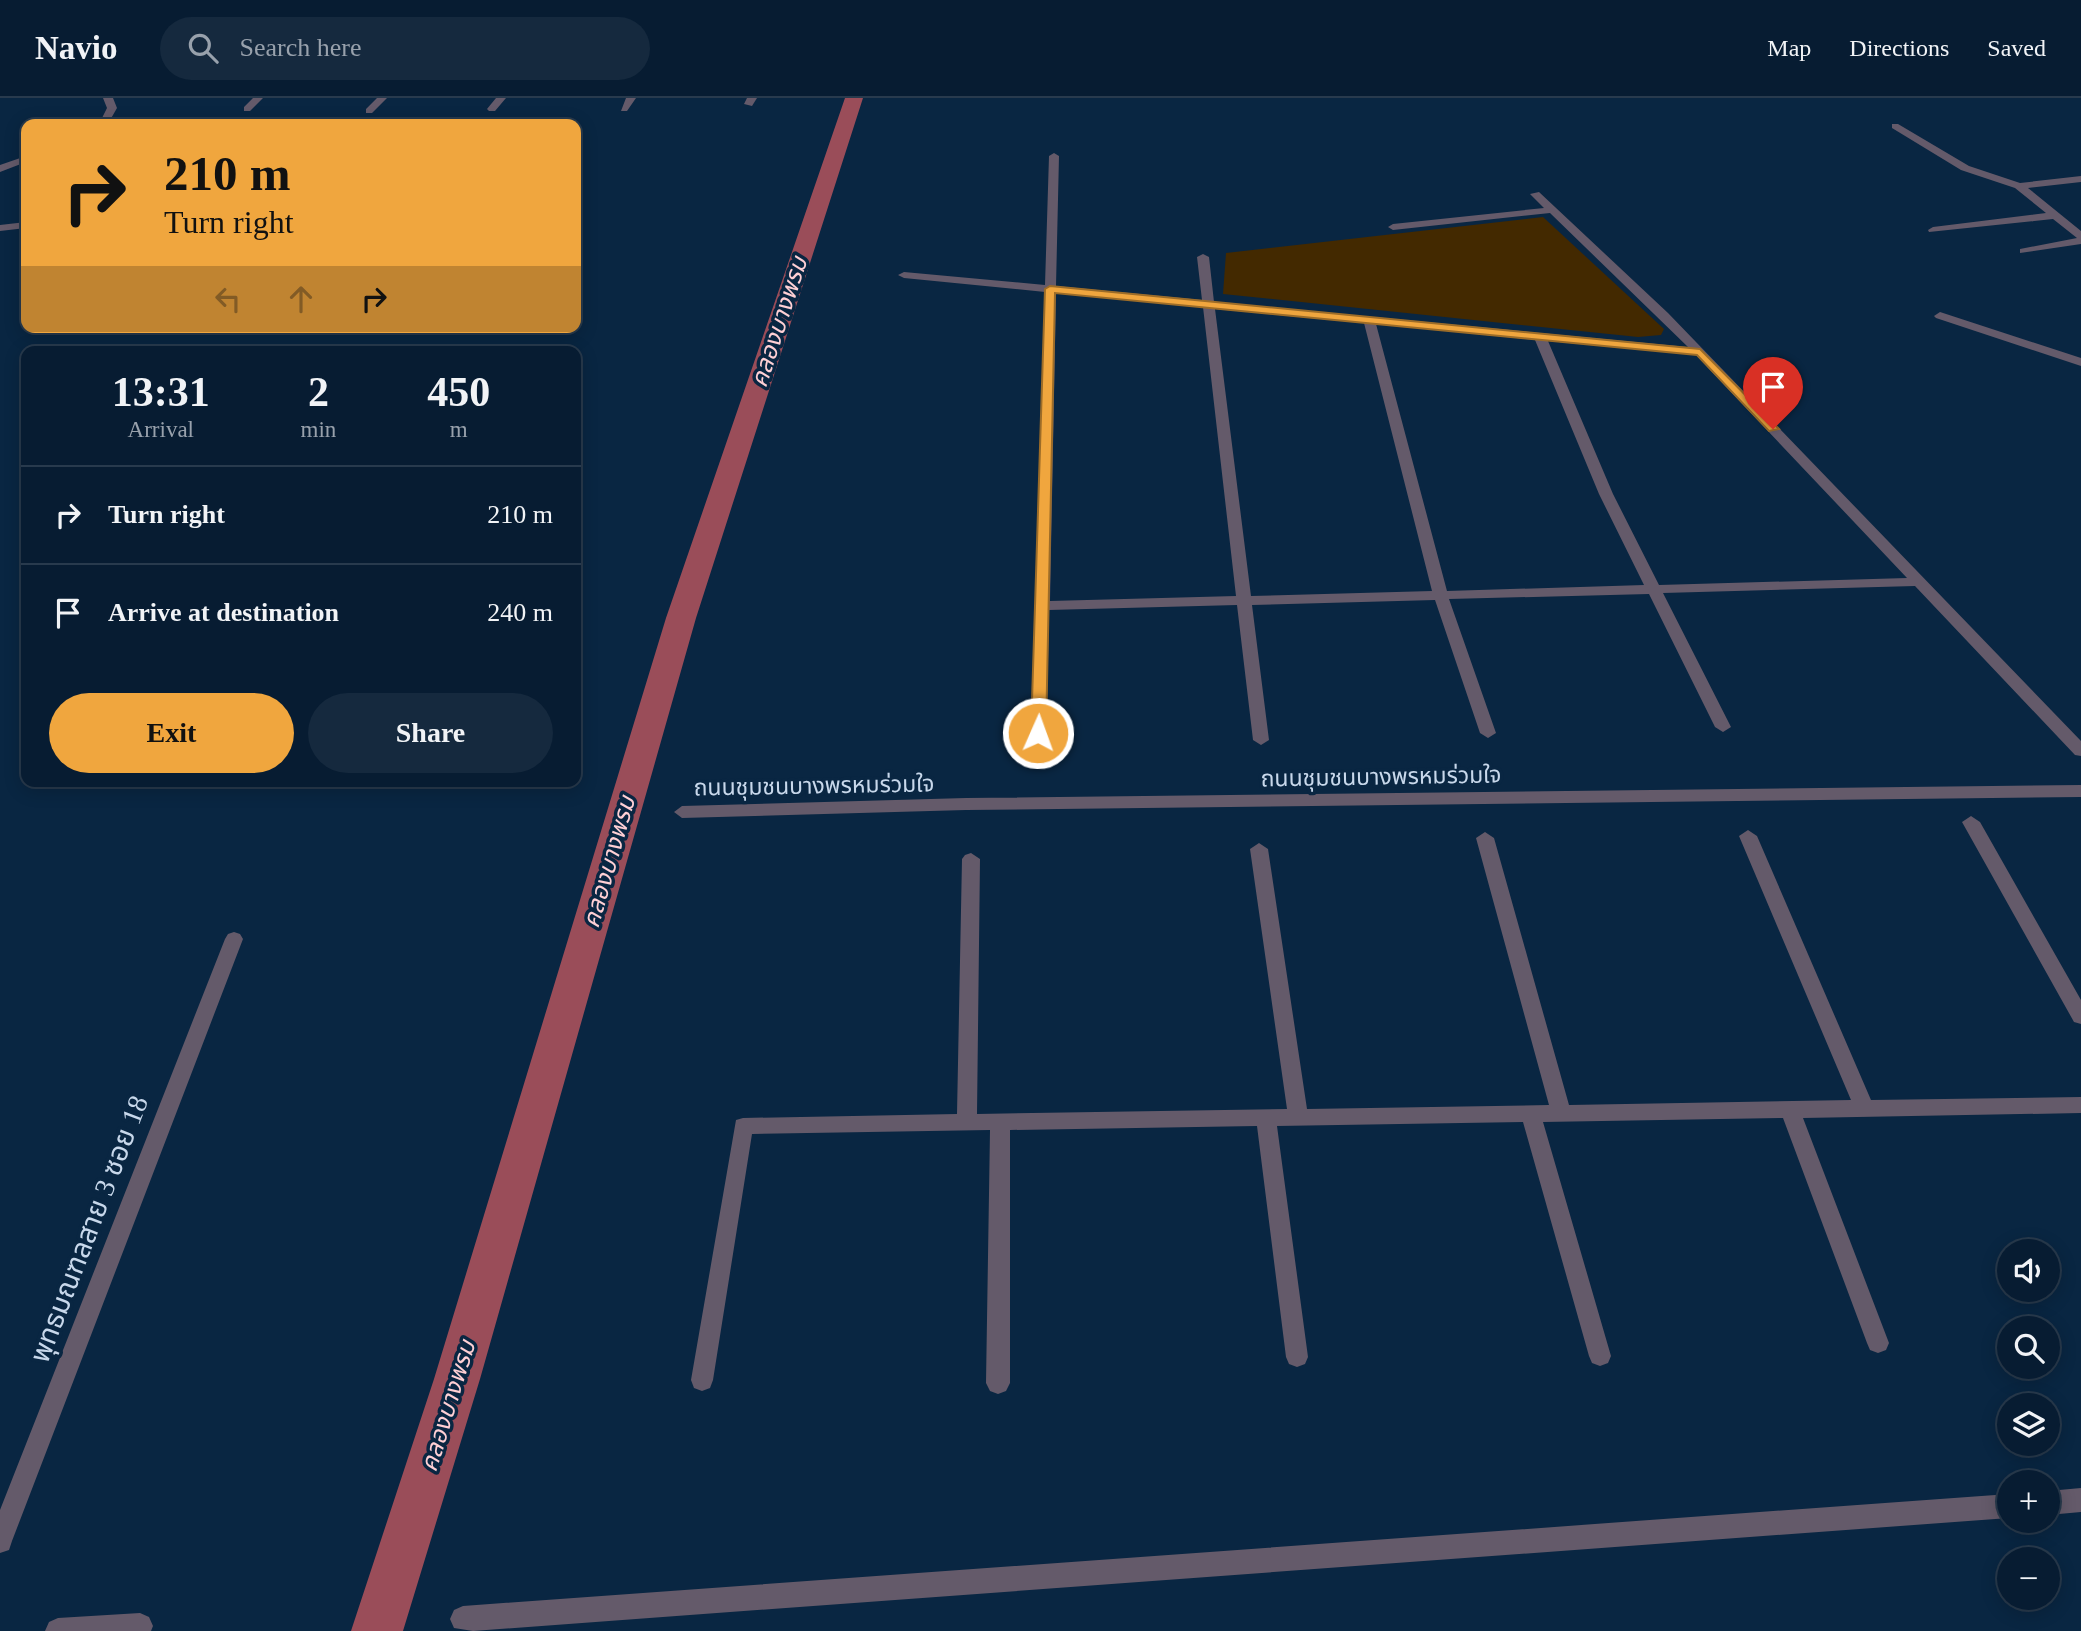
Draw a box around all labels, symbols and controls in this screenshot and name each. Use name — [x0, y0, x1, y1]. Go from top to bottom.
search box — [160, 17, 650, 80]
icon: search — [184, 29, 222, 67]
text: Navio — [35, 30, 118, 66]
text: Search here — [240, 33, 361, 62]
text: Map — [1767, 35, 1811, 61]
text: Directions — [1849, 35, 1949, 61]
text: Saved — [1987, 35, 2046, 61]
text: 210 m — [164, 146, 291, 201]
icon: right — [49, 147, 140, 238]
text: Turn right — [164, 204, 294, 240]
water label: คลองบางพรม — [746, 251, 813, 390]
icon: left — [209, 280, 247, 318]
icon: ahead — [282, 280, 320, 318]
icon: right — [355, 280, 393, 318]
pin — [1743, 357, 1803, 429]
icon: arrive — [1754, 368, 1792, 406]
text: 13:31 — [112, 369, 210, 415]
text: 2 — [308, 369, 329, 415]
text: 450 — [427, 369, 490, 415]
text: Arrival — [128, 417, 194, 442]
text: min — [301, 417, 336, 442]
text: m — [450, 417, 468, 442]
icon: right — [49, 496, 87, 534]
text: Turn right — [108, 500, 225, 529]
text: 210 m — [487, 500, 553, 529]
icon: arrive — [49, 594, 87, 632]
text: Arrive at destination — [108, 598, 339, 627]
text: 240 m — [487, 598, 553, 627]
button: Exit — [49, 693, 294, 773]
button: Share — [308, 693, 553, 773]
position arrow — [1001, 696, 1075, 770]
street label: ถนนชุมชนบางพรหมร่วมใจ — [1260, 762, 1502, 793]
street label: ถนนชุมชนบางพรหมร่วมใจ — [693, 771, 935, 802]
water label: คลองบางพรม — [578, 791, 641, 931]
street label: พุทธมณฑลสาย 3 ซอย 18 — [24, 1091, 155, 1367]
map controls — [1997, 1239, 2060, 1610]
button: sound — [1997, 1239, 2060, 1302]
button: search — [1997, 1316, 2060, 1379]
water label: คลองบางพรม — [416, 1335, 481, 1475]
button: layers — [1997, 1393, 2060, 1456]
button: + — [1997, 1470, 2060, 1533]
button: − — [1997, 1547, 2060, 1610]

